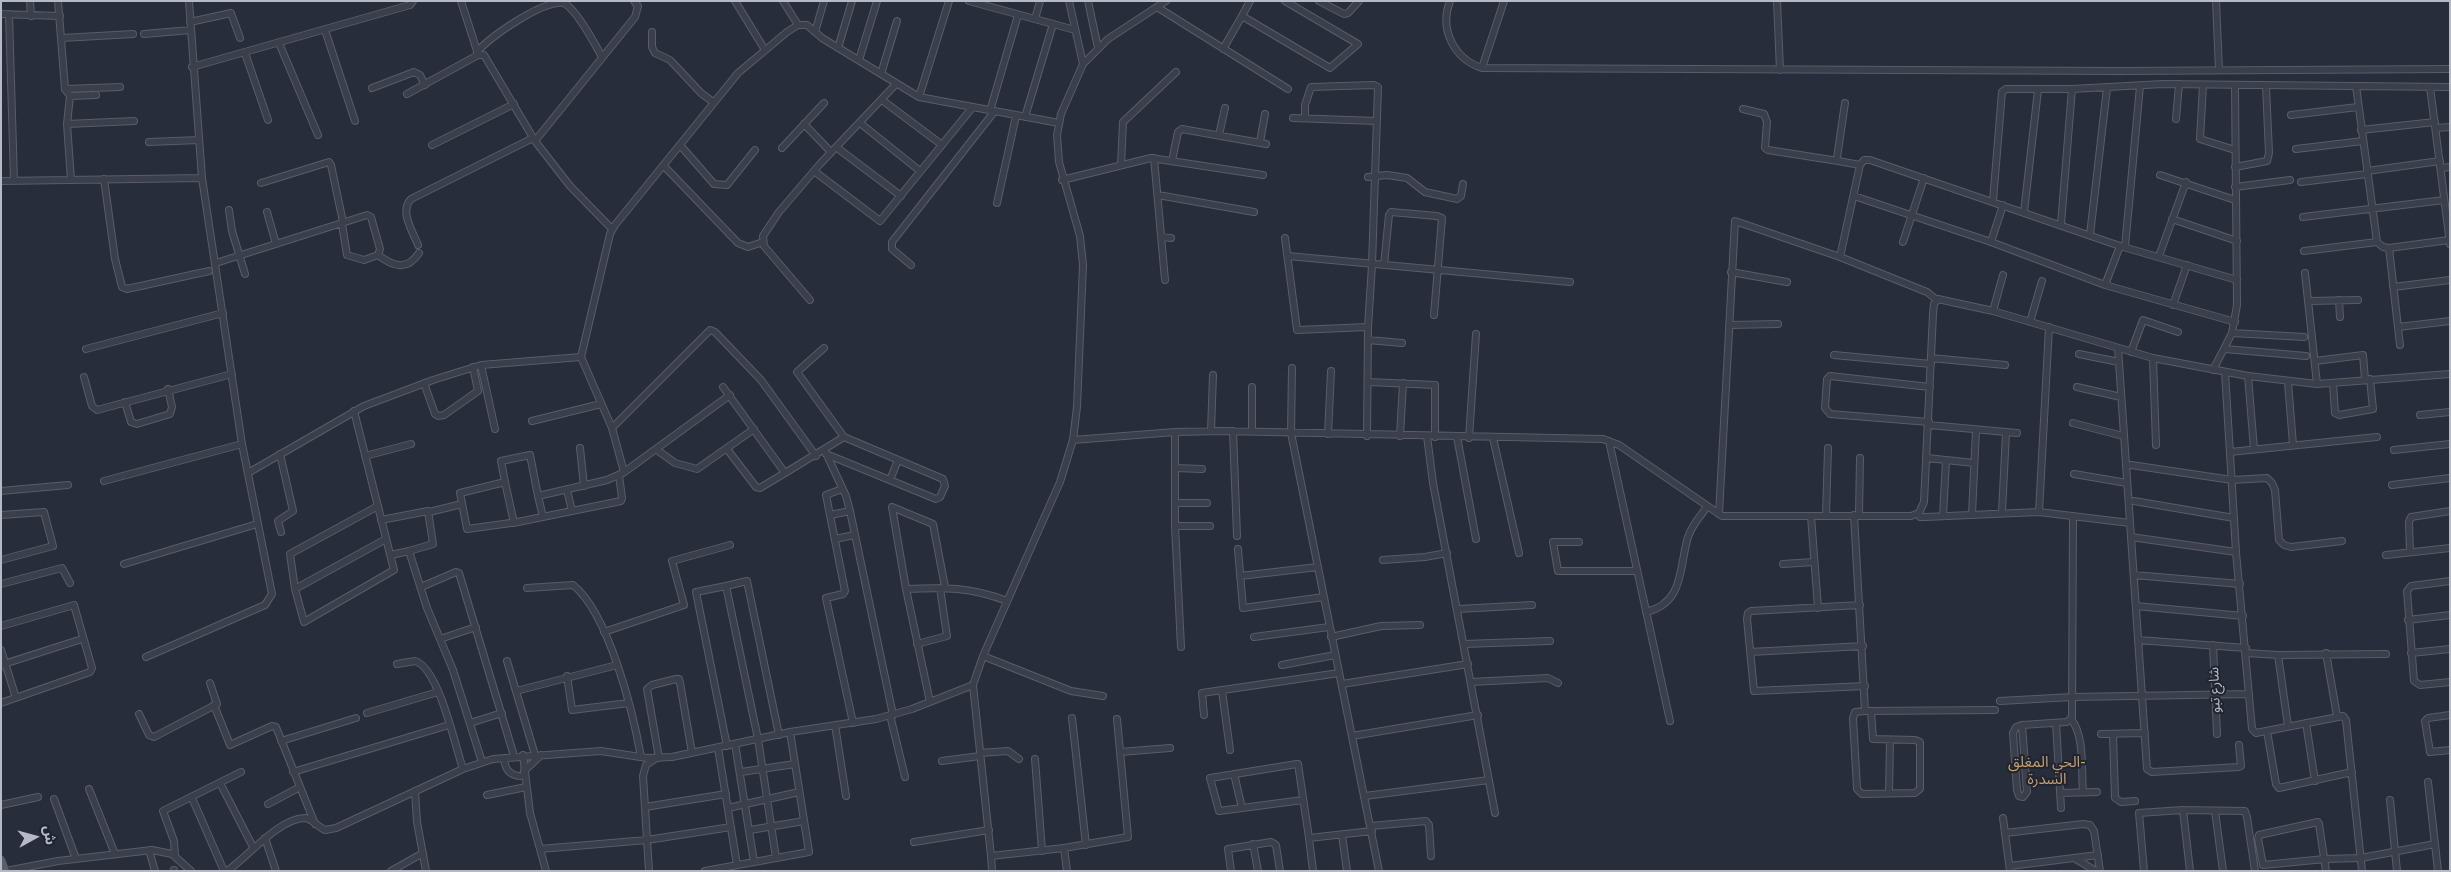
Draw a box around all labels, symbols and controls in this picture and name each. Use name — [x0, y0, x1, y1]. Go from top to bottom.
street label: شارع تبو — [2206, 667, 2224, 713]
district label: الحي المغلق- السدرة — [2008, 754, 2086, 789]
north arrow — [10, 812, 60, 862]
text: ش — [40, 825, 60, 846]

